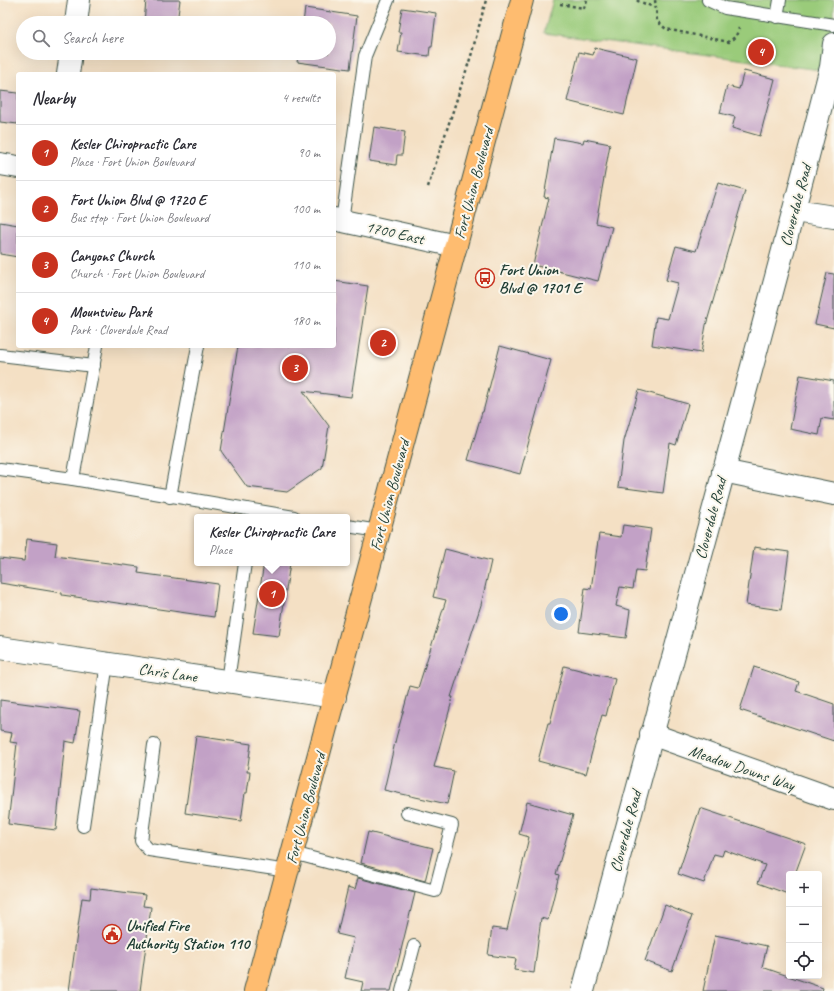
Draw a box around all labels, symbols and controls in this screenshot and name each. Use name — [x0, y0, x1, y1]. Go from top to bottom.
search box — [16, 16, 336, 60]
icon: search — [30, 27, 52, 49]
text: Search here — [62, 29, 123, 48]
pin: 4 — [748, 37, 774, 67]
text: Nearby — [32, 88, 75, 109]
text: 4 results — [282, 90, 320, 106]
street label: Fort Union Boulevard — [450, 123, 499, 241]
text: Kesler Chiropractic Care — [70, 135, 196, 154]
text: 1 — [42, 145, 48, 161]
text: 90 m — [298, 145, 320, 161]
text: Place · Fort Union Boulevard — [70, 154, 194, 170]
street label: Cloverdale Road — [775, 160, 817, 248]
text: Fort Union Blvd @ 1720 E — [70, 191, 206, 210]
text: 2 — [42, 201, 48, 217]
text: 100 m — [292, 201, 320, 217]
text: Bus stop · Fort Union Boulevard — [70, 210, 209, 226]
street label: 1700 East — [364, 217, 427, 250]
text: Canyons Church — [70, 247, 155, 266]
text: 3 — [42, 257, 48, 273]
text: 110 m — [292, 257, 320, 273]
place label: Fort Union Blvd @ 1701 E — [499, 260, 584, 298]
text: Church · Fort Union Boulevard — [70, 266, 204, 282]
bus stop icon: Fort Union Blvd @ 1701 E — [474, 267, 496, 289]
text: Mountview Park — [70, 303, 152, 322]
text: 4 — [42, 313, 48, 329]
text: 180 m — [292, 313, 320, 329]
text: Park · Cloverdale Road — [70, 322, 167, 338]
pin: 2 — [370, 328, 396, 358]
pin: 3 — [282, 353, 308, 383]
street label: Fort Union Boulevard — [366, 435, 415, 553]
street label: Cloverdale Road — [690, 473, 732, 561]
popup — [194, 514, 350, 566]
text: Kesler Chiropractic Care — [209, 523, 335, 542]
text: Place — [209, 542, 232, 558]
pin: 1 — [259, 579, 285, 609]
your location — [551, 604, 571, 624]
street label: Chris Lane — [137, 659, 200, 687]
street label: Meadow Downs Way — [686, 741, 799, 796]
street label: Fort Union Boulevard — [282, 748, 331, 866]
street label: Cloverdale Road — [605, 786, 647, 874]
map controls — [786, 871, 822, 979]
button: + — [786, 871, 822, 907]
button: − — [786, 907, 822, 943]
place label: Unified Fire Authority Station 110 — [126, 916, 251, 954]
public building icon: Unified Fire Authority Station 110 — [101, 923, 123, 945]
button: locate — [786, 943, 822, 979]

